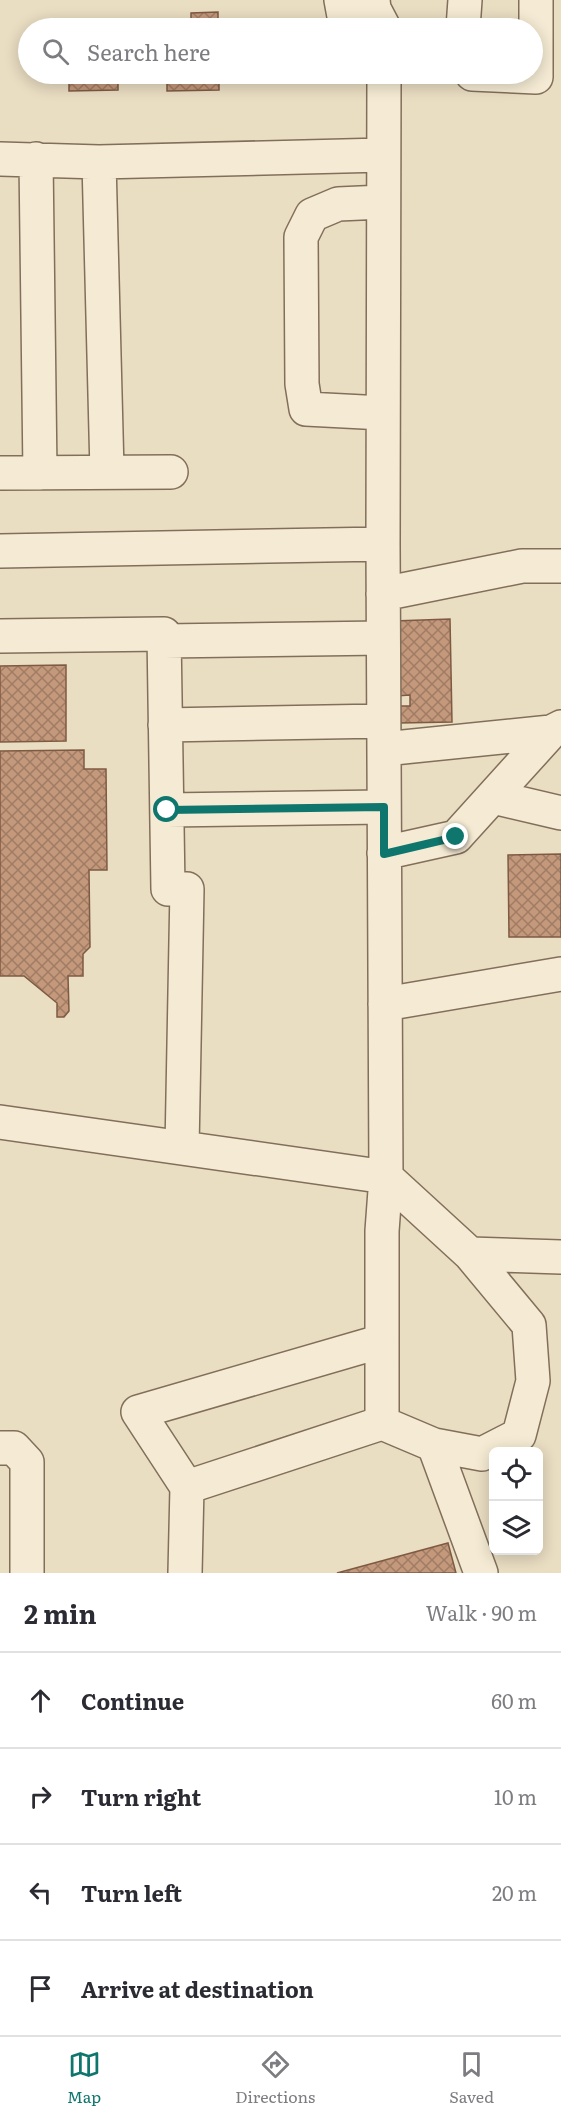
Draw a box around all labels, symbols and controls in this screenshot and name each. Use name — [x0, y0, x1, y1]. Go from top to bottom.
search box — [18, 18, 543, 84]
icon: search — [39, 35, 72, 68]
text: Search here — [87, 35, 210, 68]
route start — [153, 796, 179, 822]
route end — [442, 823, 468, 849]
map controls — [489, 1447, 543, 1555]
button: locate — [489, 1447, 543, 1501]
button: layers — [489, 1501, 543, 1555]
text: 2 min — [24, 1593, 97, 1632]
text: Walk · 90 m — [426, 1597, 537, 1627]
icon: ahead — [24, 1684, 57, 1717]
text: Continue — [81, 1684, 184, 1717]
text: 60 m — [491, 1685, 537, 1715]
icon: right — [24, 1780, 57, 1813]
text: Turn right — [81, 1780, 201, 1813]
text: 10 m — [494, 1781, 537, 1811]
icon: left — [24, 1876, 57, 1909]
text: Turn left — [81, 1876, 182, 1909]
text: 20 m — [492, 1877, 537, 1907]
icon: arrive — [24, 1972, 57, 2005]
text: Arrive at destination — [81, 1972, 314, 2005]
tab: Map — [67, 2048, 101, 2108]
tab: Directions — [235, 2048, 315, 2108]
tab: Saved — [449, 2048, 494, 2108]

